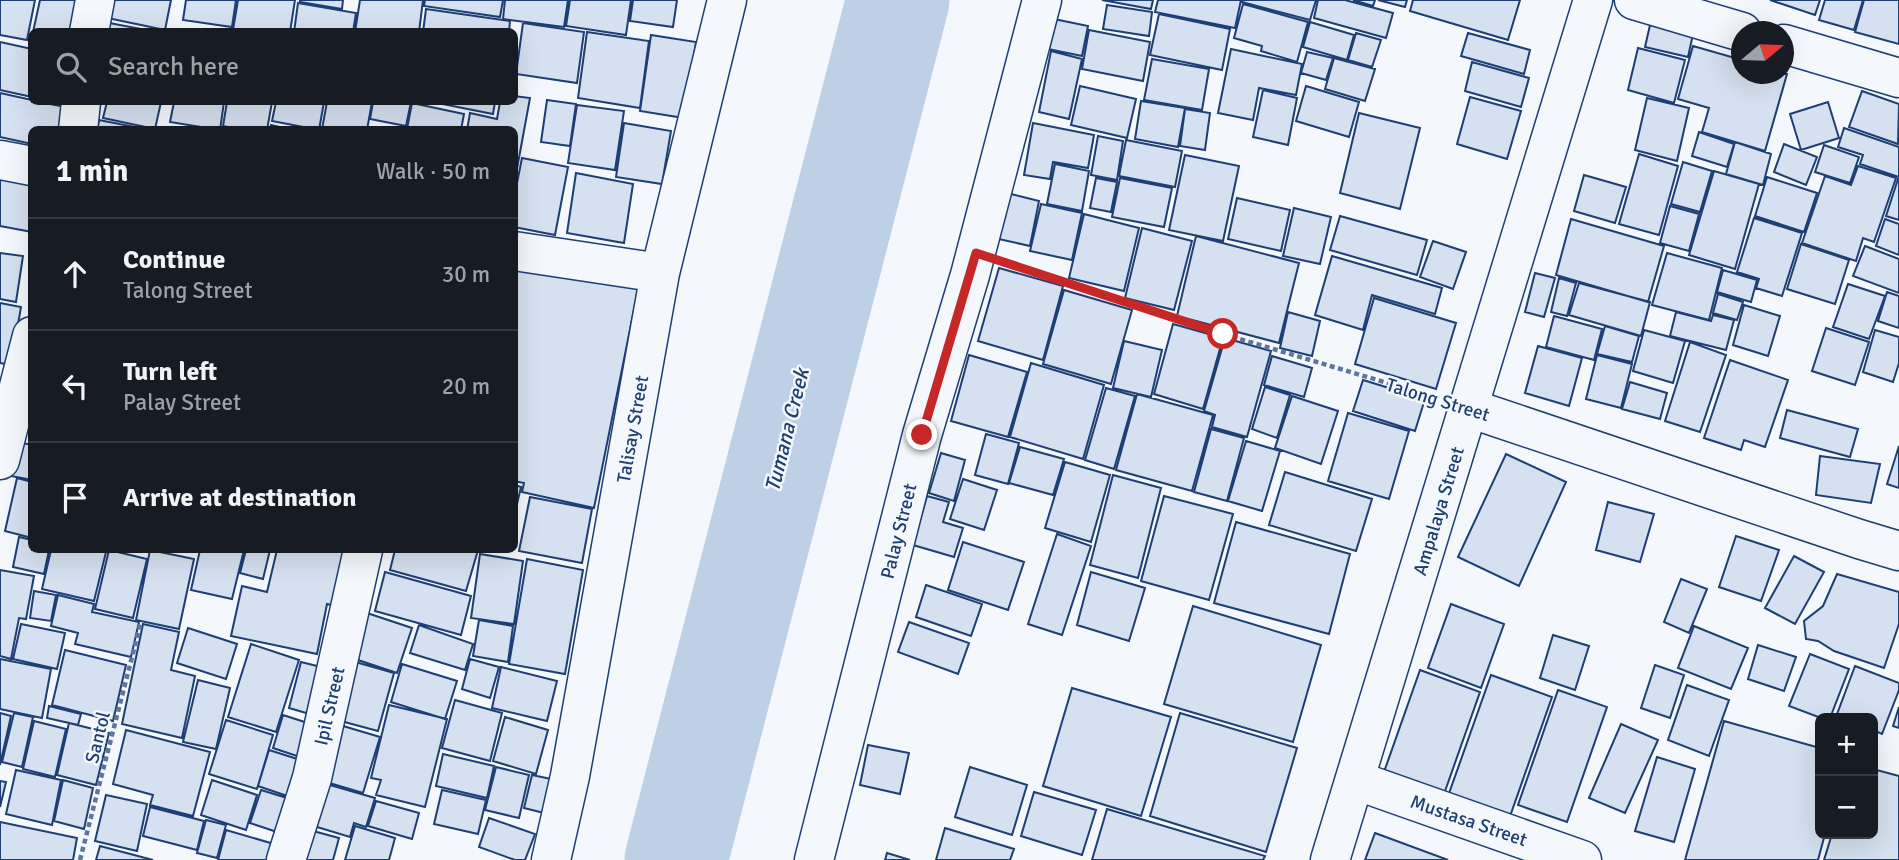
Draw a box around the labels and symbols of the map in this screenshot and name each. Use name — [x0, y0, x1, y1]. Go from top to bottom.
north arrow — [1731, 21, 1794, 84]
route start — [1207, 318, 1238, 349]
water label: Tumana Creek — [759, 363, 815, 494]
street label: Talisay Street — [612, 373, 654, 485]
street label: Talong Street — [1383, 373, 1493, 427]
route end — [906, 419, 937, 450]
street label: Ampalaya Street — [1408, 444, 1470, 579]
street label: Palay Street — [876, 481, 922, 581]
street label: Ipil Street — [309, 664, 351, 748]
street label: Santol — [80, 709, 116, 766]
street label: Mustasa Street — [1407, 790, 1531, 852]

